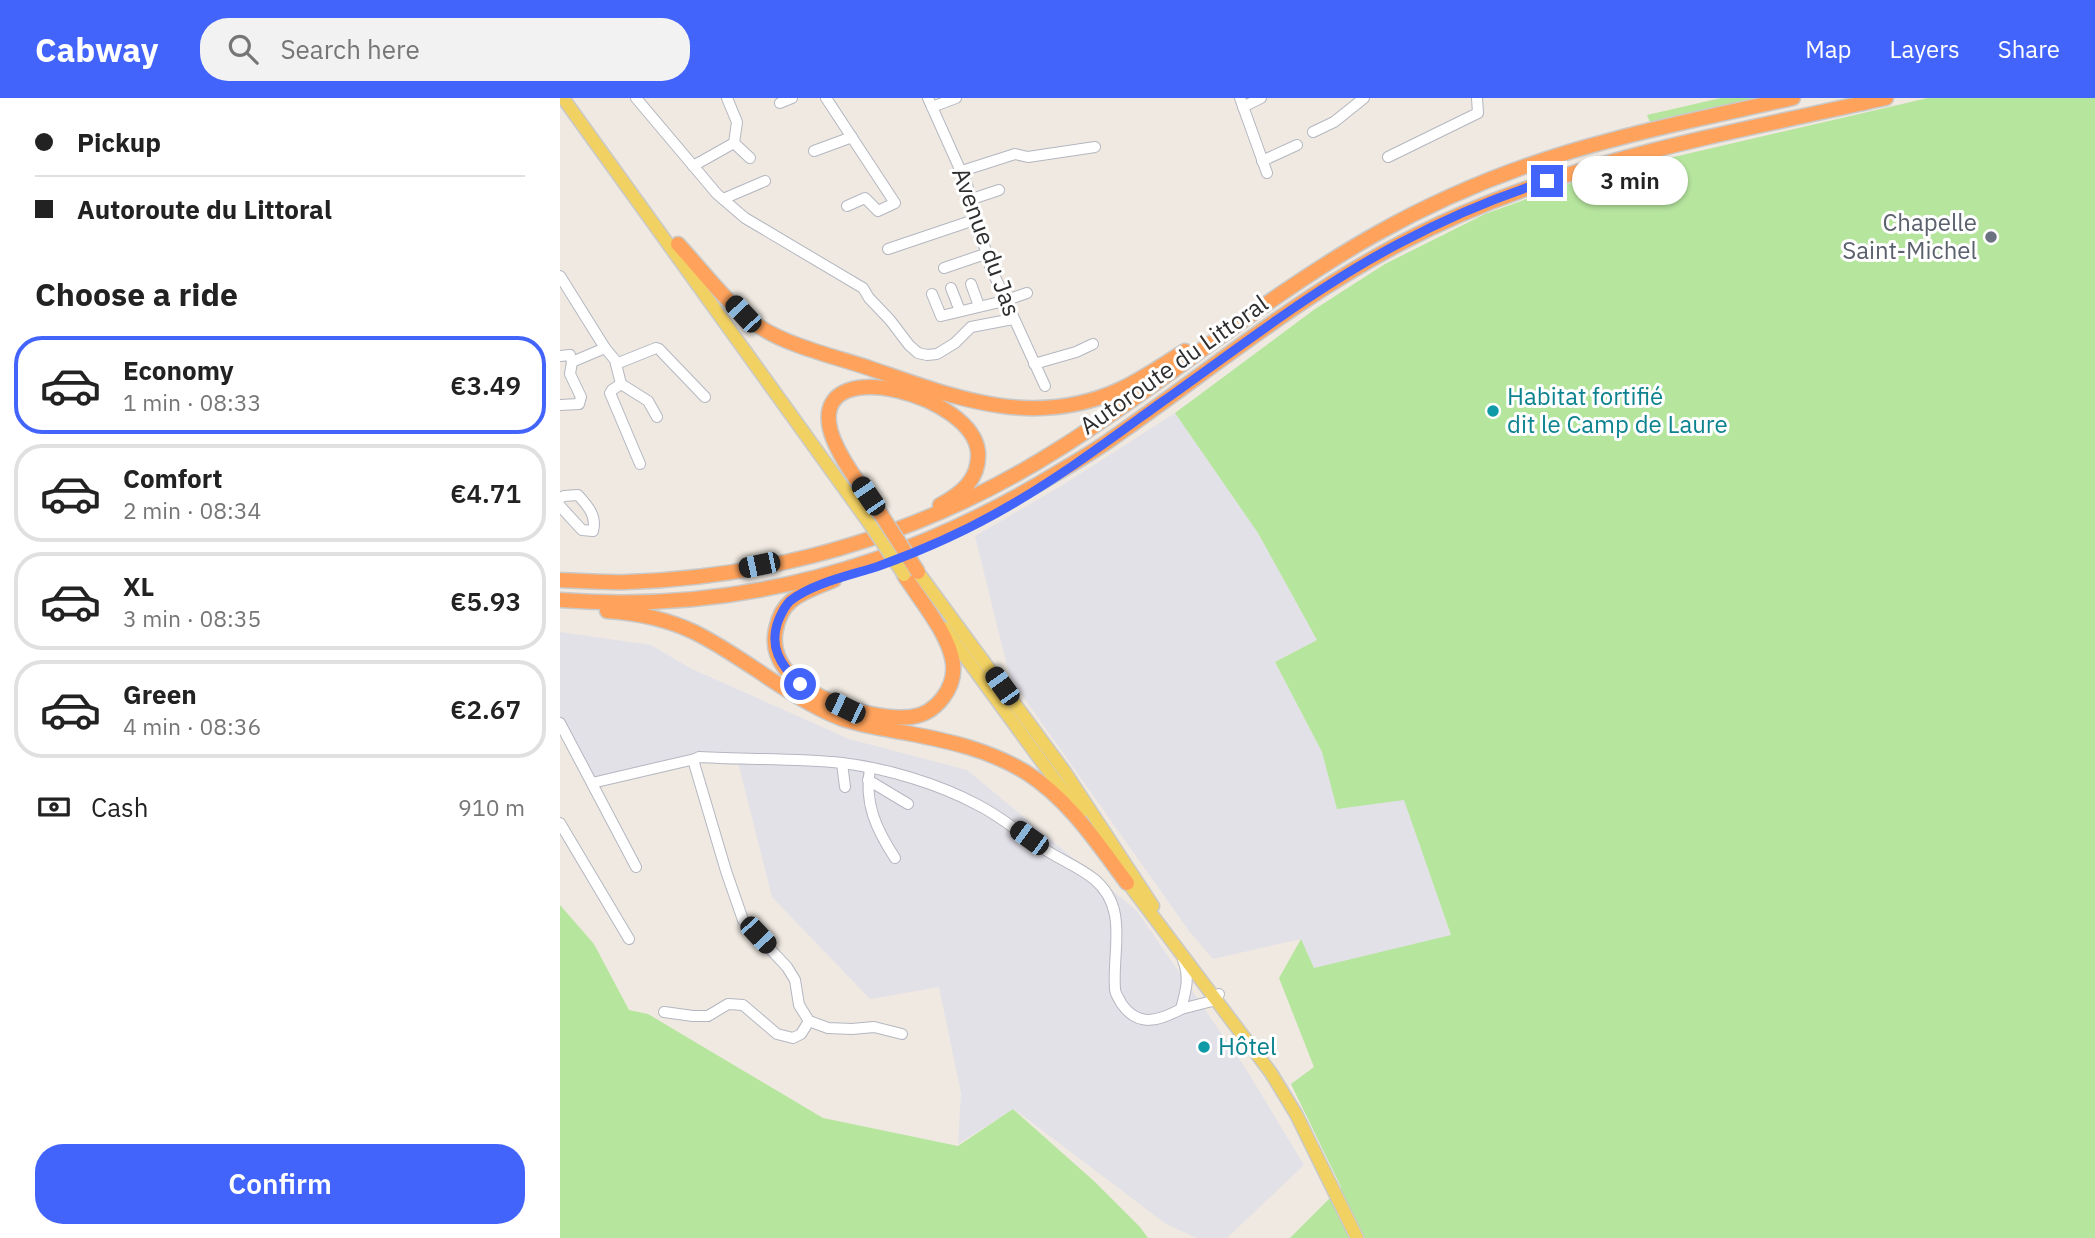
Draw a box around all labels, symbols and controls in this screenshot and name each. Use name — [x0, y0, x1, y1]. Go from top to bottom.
search box — [200, 18, 690, 81]
text: Cabway — [35, 28, 158, 71]
icon: search — [224, 30, 262, 68]
text: Search here — [280, 32, 420, 66]
text: Map — [1805, 33, 1852, 65]
text: Layers — [1890, 33, 1960, 65]
text: Share — [1998, 33, 2060, 65]
text: Pickup — [77, 125, 161, 159]
callout: 3 min — [1572, 156, 1687, 206]
street label: Avenue du Jas — [945, 163, 1029, 320]
route end — [1531, 165, 1563, 197]
text: 3 min — [1600, 165, 1660, 195]
text: Autoroute du Littoral — [77, 192, 332, 226]
place label: Chapelle Saint-Michel — [1842, 206, 1977, 266]
marker: Chapelle Saint-Michel — [1983, 229, 1999, 245]
text: Choose a ride — [35, 273, 238, 315]
street label: Autoroute du Littoral — [1073, 287, 1274, 441]
car — [721, 291, 766, 337]
text: Economy — [123, 353, 234, 387]
icon: car — [39, 354, 102, 417]
text: €3.49 — [450, 368, 521, 402]
place label: Habitat fortifié dit le Camp de Laure — [1507, 380, 1728, 440]
text: 1 min · 08:33 — [123, 387, 261, 417]
marker: Habitat fortifié dit le Camp de Laure — [1485, 403, 1501, 419]
text: Comfort — [123, 461, 222, 495]
icon: car — [39, 462, 102, 525]
car — [848, 473, 889, 519]
text: €4.71 — [450, 476, 521, 510]
text: 2 min · 08:34 — [123, 495, 261, 525]
car — [737, 550, 782, 580]
text: XL — [123, 569, 154, 603]
icon: car — [39, 570, 102, 633]
text: €5.93 — [450, 584, 521, 618]
text: 3 min · 08:35 — [123, 603, 261, 633]
car — [982, 663, 1023, 709]
route start — [784, 668, 816, 700]
text: Green — [123, 677, 197, 711]
icon: car — [39, 678, 102, 741]
car — [822, 689, 869, 727]
text: €2.67 — [450, 692, 521, 726]
text: 4 min · 08:36 — [123, 711, 261, 741]
icon: cash — [35, 788, 73, 826]
text: Cash — [91, 790, 148, 824]
text: 910 m — [458, 792, 525, 822]
car — [1006, 817, 1053, 859]
car — [736, 912, 781, 958]
place label: Hôtel — [1218, 1030, 1276, 1062]
marker: Hôtel — [1196, 1039, 1212, 1055]
button: Confirm — [35, 1144, 525, 1224]

